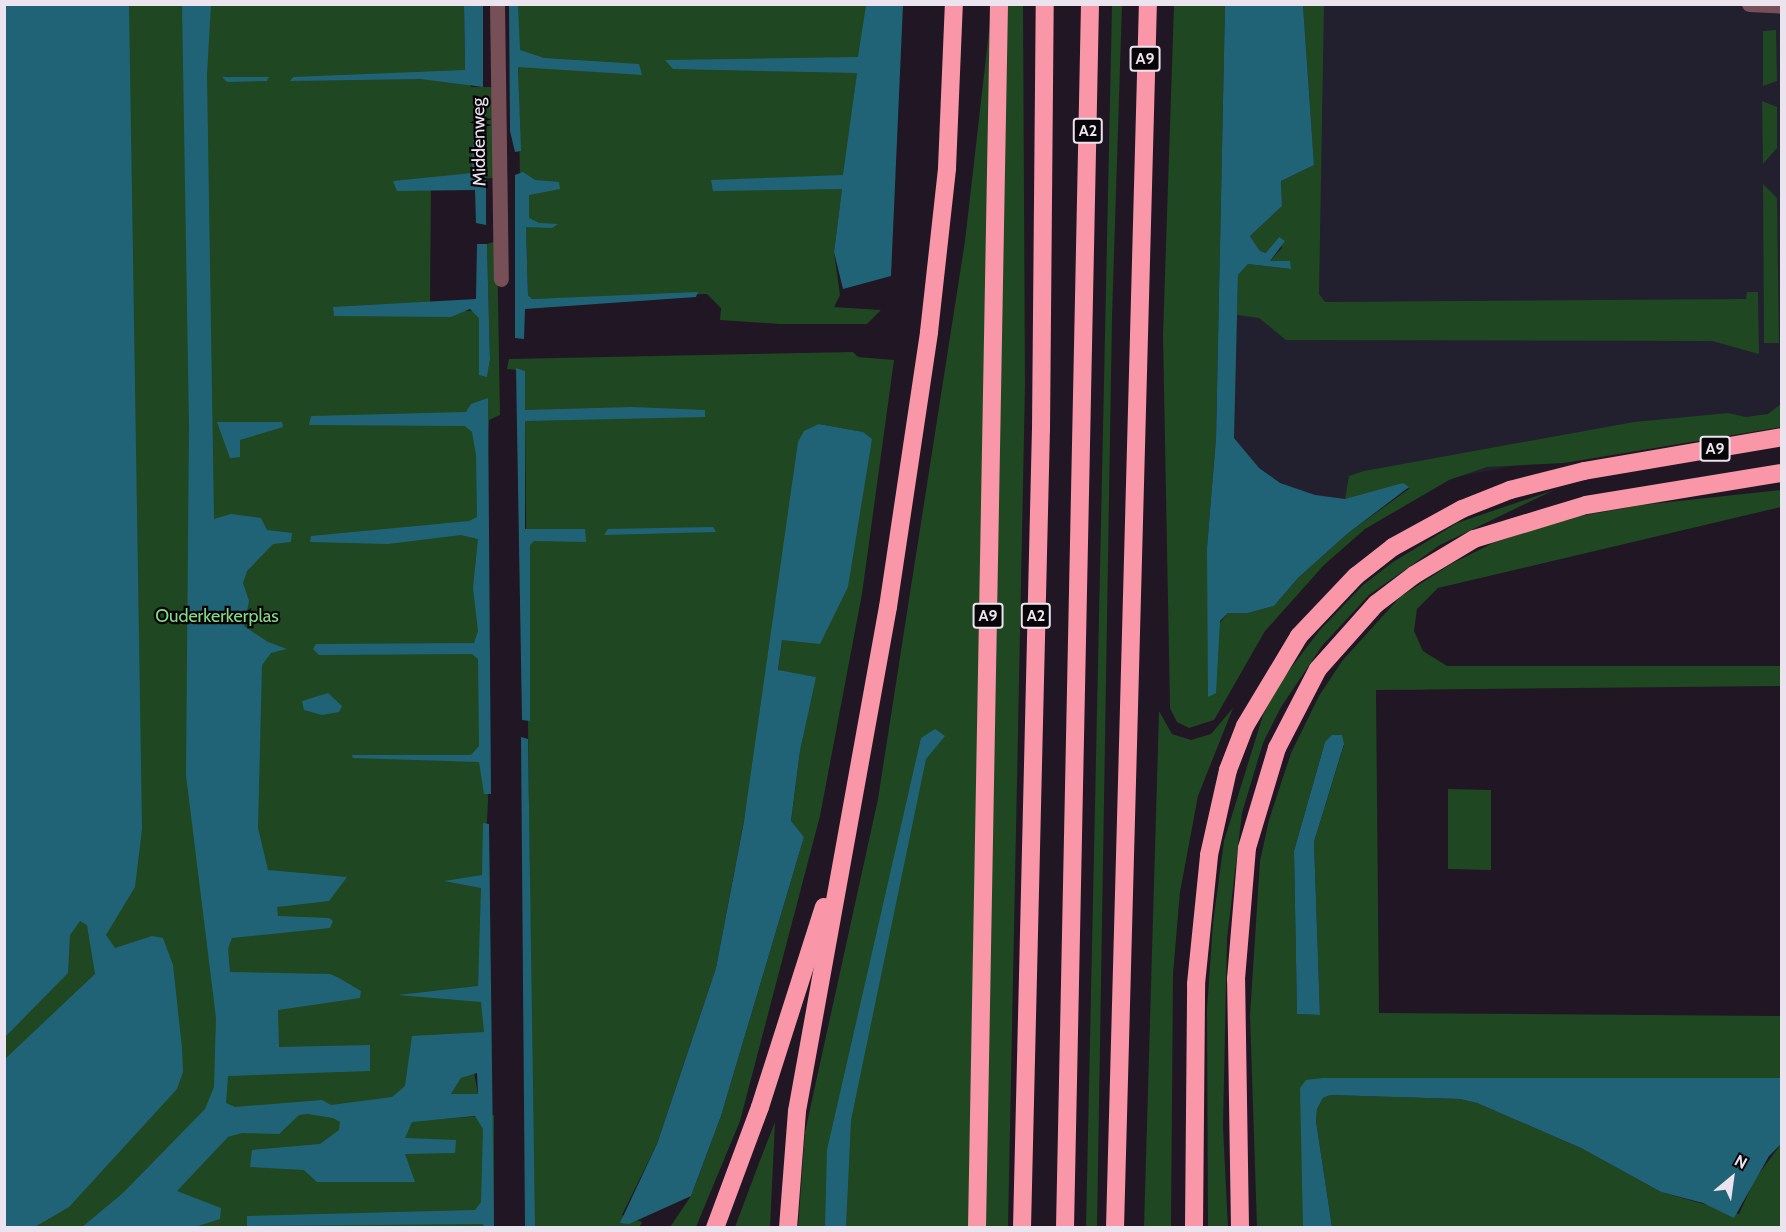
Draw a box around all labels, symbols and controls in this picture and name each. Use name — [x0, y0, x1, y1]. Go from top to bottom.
road number: A9 — [1128, 46, 1162, 72]
street label: Middenweg — [467, 98, 491, 186]
road number: A2 — [1072, 118, 1104, 144]
road number: A9 — [1698, 436, 1732, 462]
road number: A9 — [972, 603, 1004, 629]
road number: A2 — [1020, 603, 1052, 629]
park label: Ouderkerkerplas — [155, 605, 279, 627]
north arrow — [1702, 1148, 1762, 1208]
text: N — [1731, 1151, 1751, 1173]

